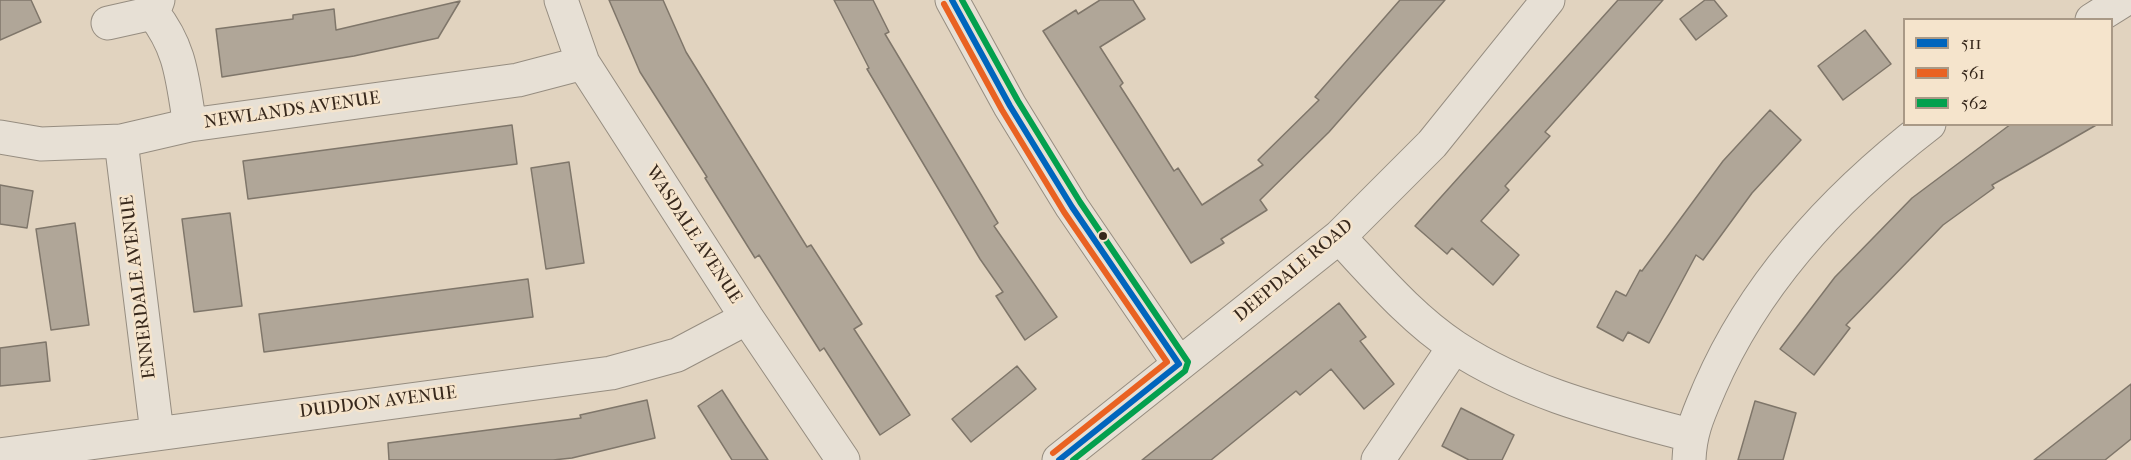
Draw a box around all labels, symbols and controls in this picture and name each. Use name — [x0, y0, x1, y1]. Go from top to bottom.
legend — [1903, 18, 2113, 126]
text: 511 — [1961, 33, 1982, 54]
text: 561 — [1961, 63, 1985, 84]
street label: NEWLANDS AVENUE — [203, 88, 381, 134]
text: 562 — [1961, 93, 1988, 114]
street label: WASDALE AVENUE — [640, 162, 746, 308]
street label: ENNERDALE AVENUE — [117, 194, 161, 380]
street label: DEEPDALE ROAD — [1230, 215, 1358, 327]
unlabelled marker — [1097, 230, 1109, 242]
street label: DUDDON AVENUE — [298, 383, 458, 423]

